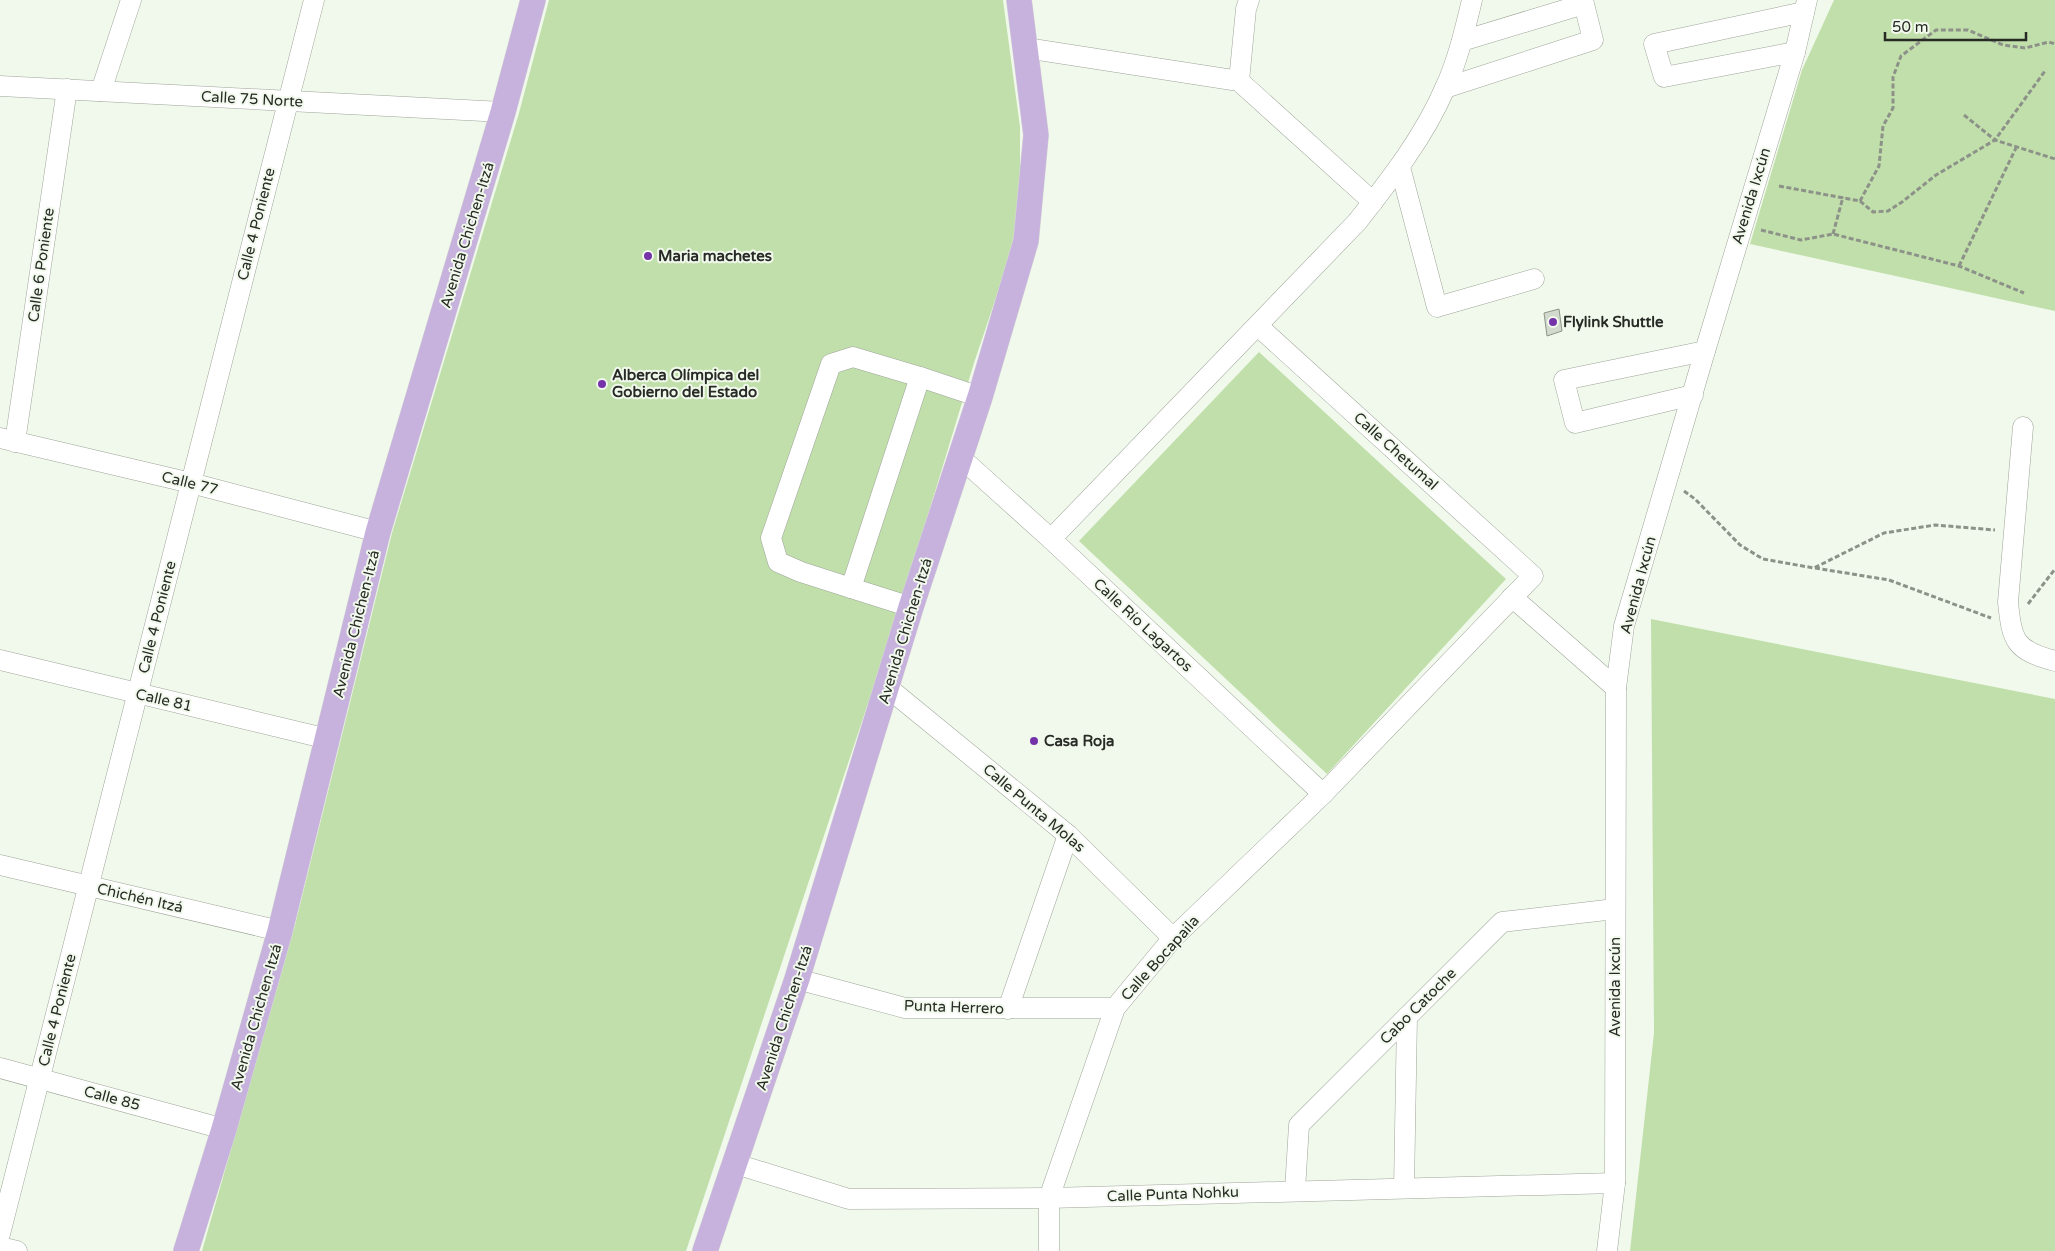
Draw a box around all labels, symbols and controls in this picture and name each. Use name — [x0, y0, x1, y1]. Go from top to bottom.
scale bar — [1885, 10, 2026, 42]
text: 50 m — [1892, 18, 1929, 36]
street label: Calle 75 Norte — [200, 87, 304, 111]
street label: Avenida Ixcún — [1728, 145, 1774, 247]
street label: Avenida Chichen-Itzá — [436, 160, 498, 310]
street label: Calle 4 Poniente — [233, 166, 279, 282]
street label: Calle 6 Poniente — [24, 207, 58, 323]
place label: Maria machetes — [658, 247, 772, 265]
marker: Maria machetes — [642, 250, 654, 262]
place label: Flylink Shuttle — [1563, 313, 1664, 332]
marker: Flylink Shuttle — [1547, 316, 1559, 328]
place label: Alberca Olímpica del Gobierno del Estado — [612, 366, 759, 401]
marker: Alberca Olímpica del Gobierno del Estado — [596, 378, 608, 390]
street label: Calle Chetumal — [1350, 408, 1442, 494]
street label: Calle 77 — [160, 467, 220, 499]
street label: Avenida Ixcún — [1616, 534, 1660, 636]
street label: Avenida Chichen-Itzá — [329, 548, 383, 700]
street label: Avenida Chichen-Itzá — [874, 556, 936, 706]
street label: Calle 4 Poniente — [134, 559, 180, 675]
street label: Calle Río Lagartos — [1090, 574, 1196, 676]
street label: Calle 81 — [134, 685, 194, 715]
place label: Casa Roja — [1044, 732, 1114, 751]
marker: Casa Roja — [1028, 735, 1040, 747]
street label: Calle Punta Molas — [979, 760, 1089, 856]
street label: Chichén Itzá — [95, 879, 185, 917]
street label: Calle Bocapaila — [1117, 912, 1203, 1004]
street label: Avenida Ixcún — [1606, 937, 1624, 1037]
street label: Avenida Chichen-Itzá — [226, 942, 286, 1092]
street label: Avenida Chichen-Itzá — [752, 943, 816, 1093]
street label: Calle 4 Poniente — [34, 952, 80, 1068]
street label: Cabo Catoche — [1376, 964, 1460, 1048]
street label: Punta Herrero — [904, 996, 1004, 1018]
street label: Calle 85 — [82, 1082, 142, 1114]
street label: Calle Punta Nohku — [1107, 1183, 1239, 1205]

